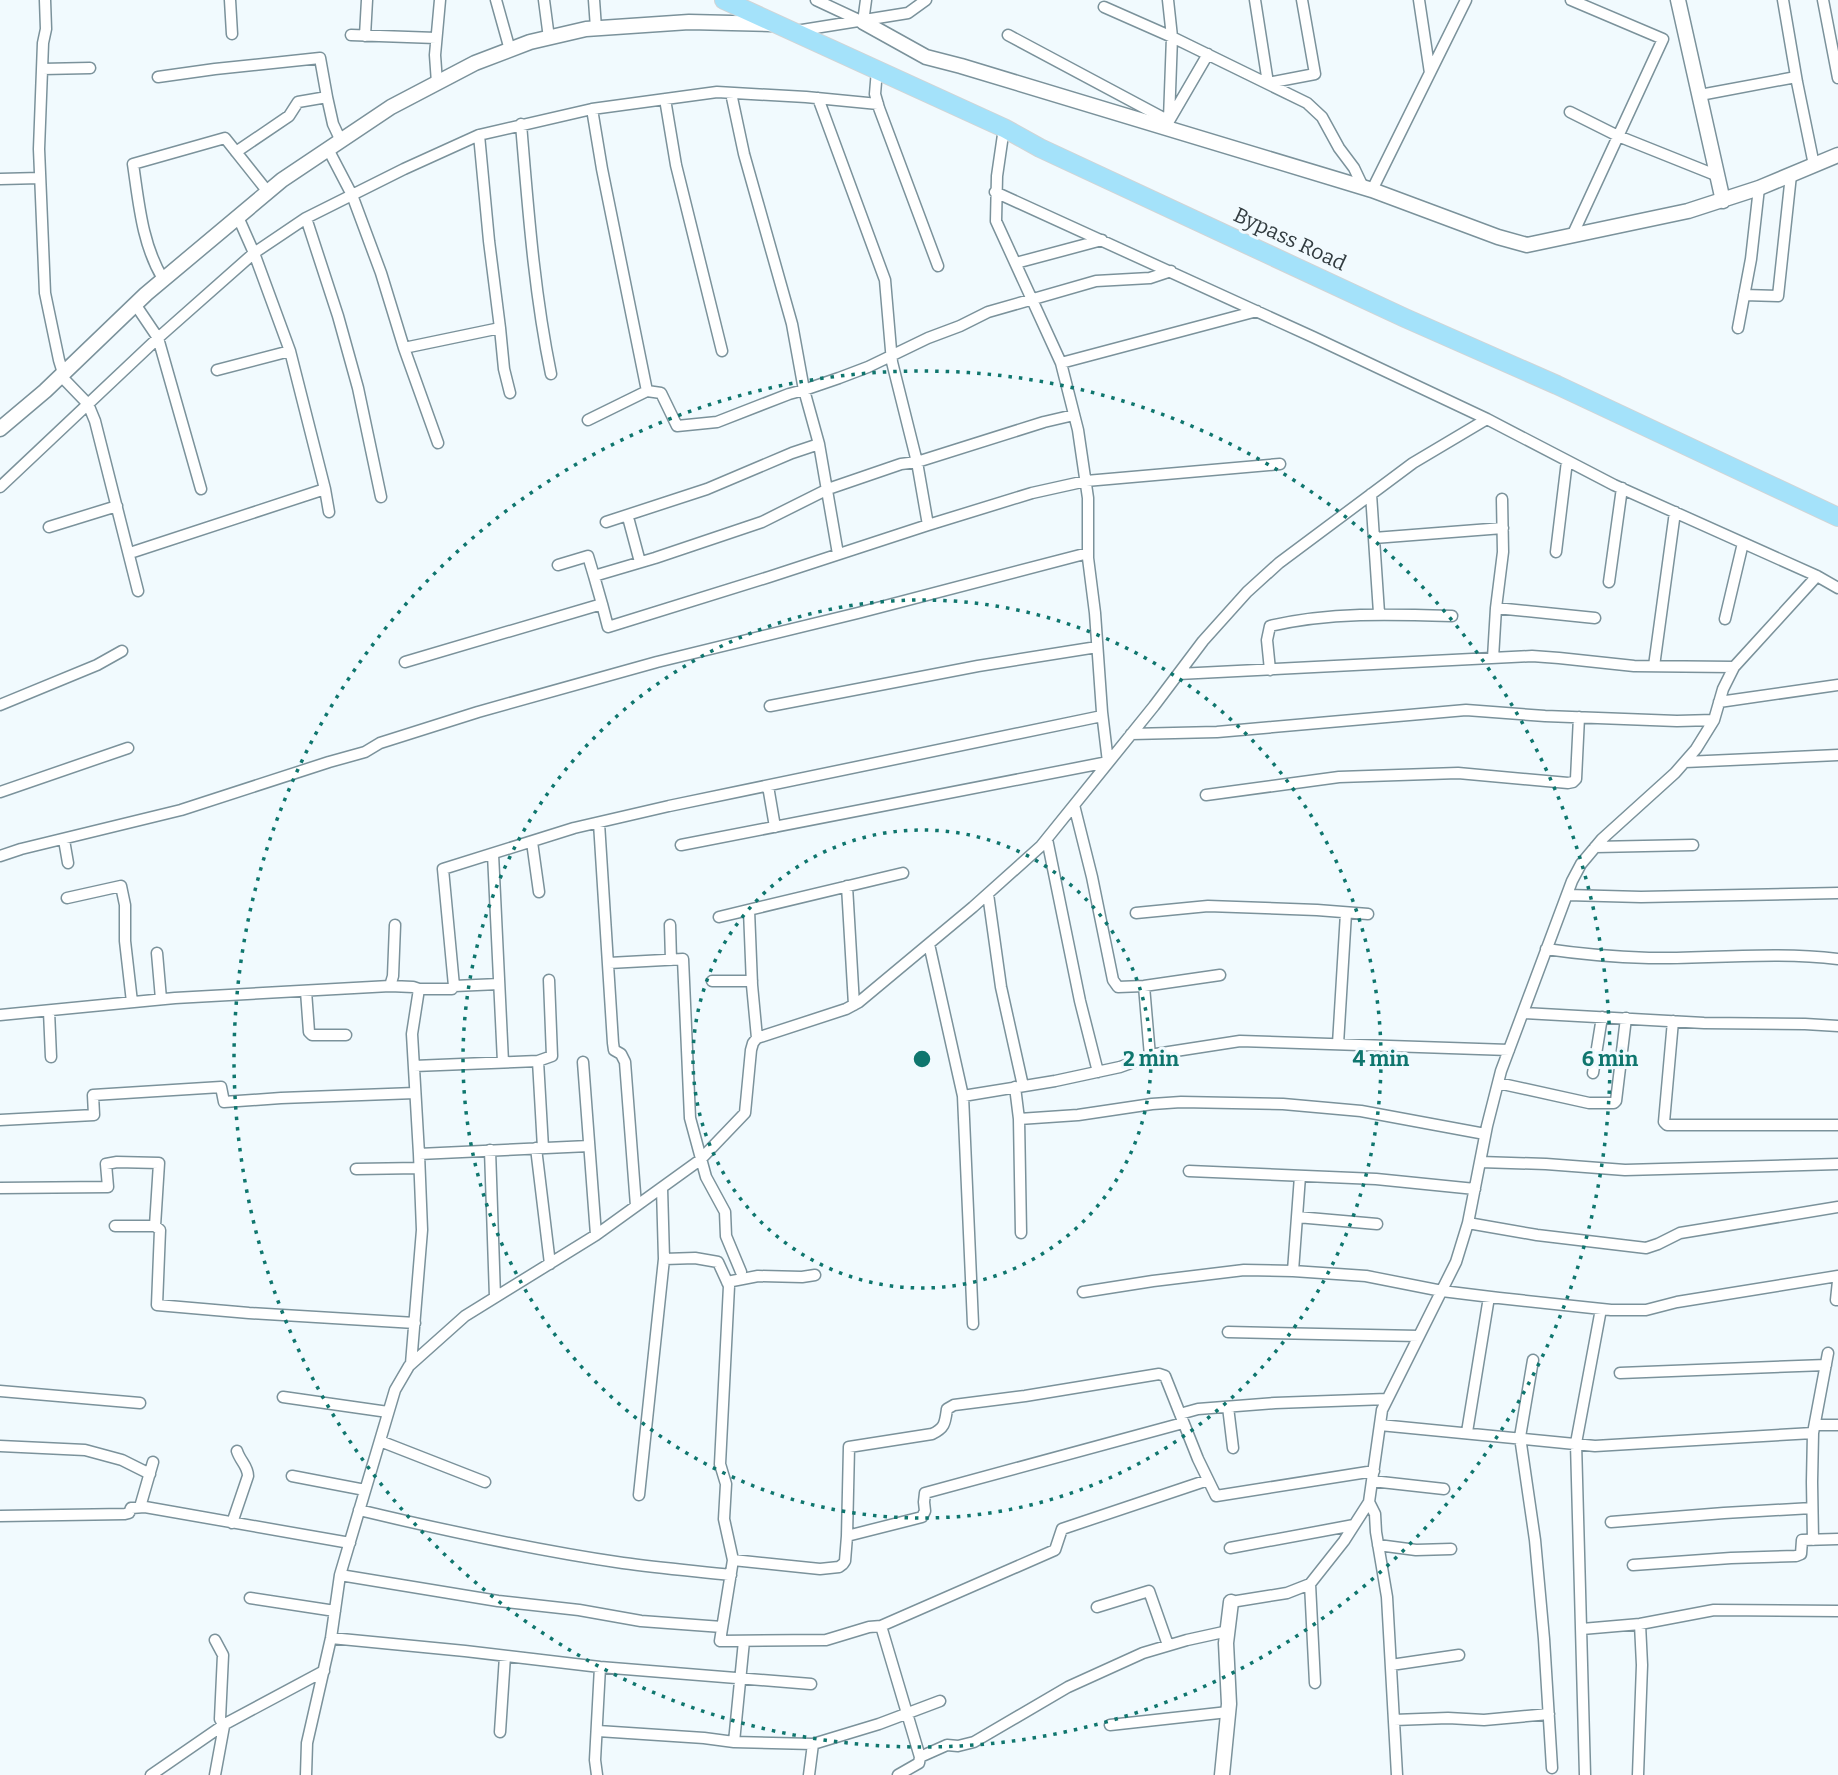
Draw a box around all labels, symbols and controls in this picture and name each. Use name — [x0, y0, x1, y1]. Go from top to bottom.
street label: Bypass Road — [1229, 202, 1351, 276]
text: 2 min — [1123, 1046, 1179, 1072]
text: 4 min — [1353, 1046, 1410, 1072]
text: 6 min — [1582, 1046, 1639, 1072]
centre of rings — [910, 1047, 934, 1071]

